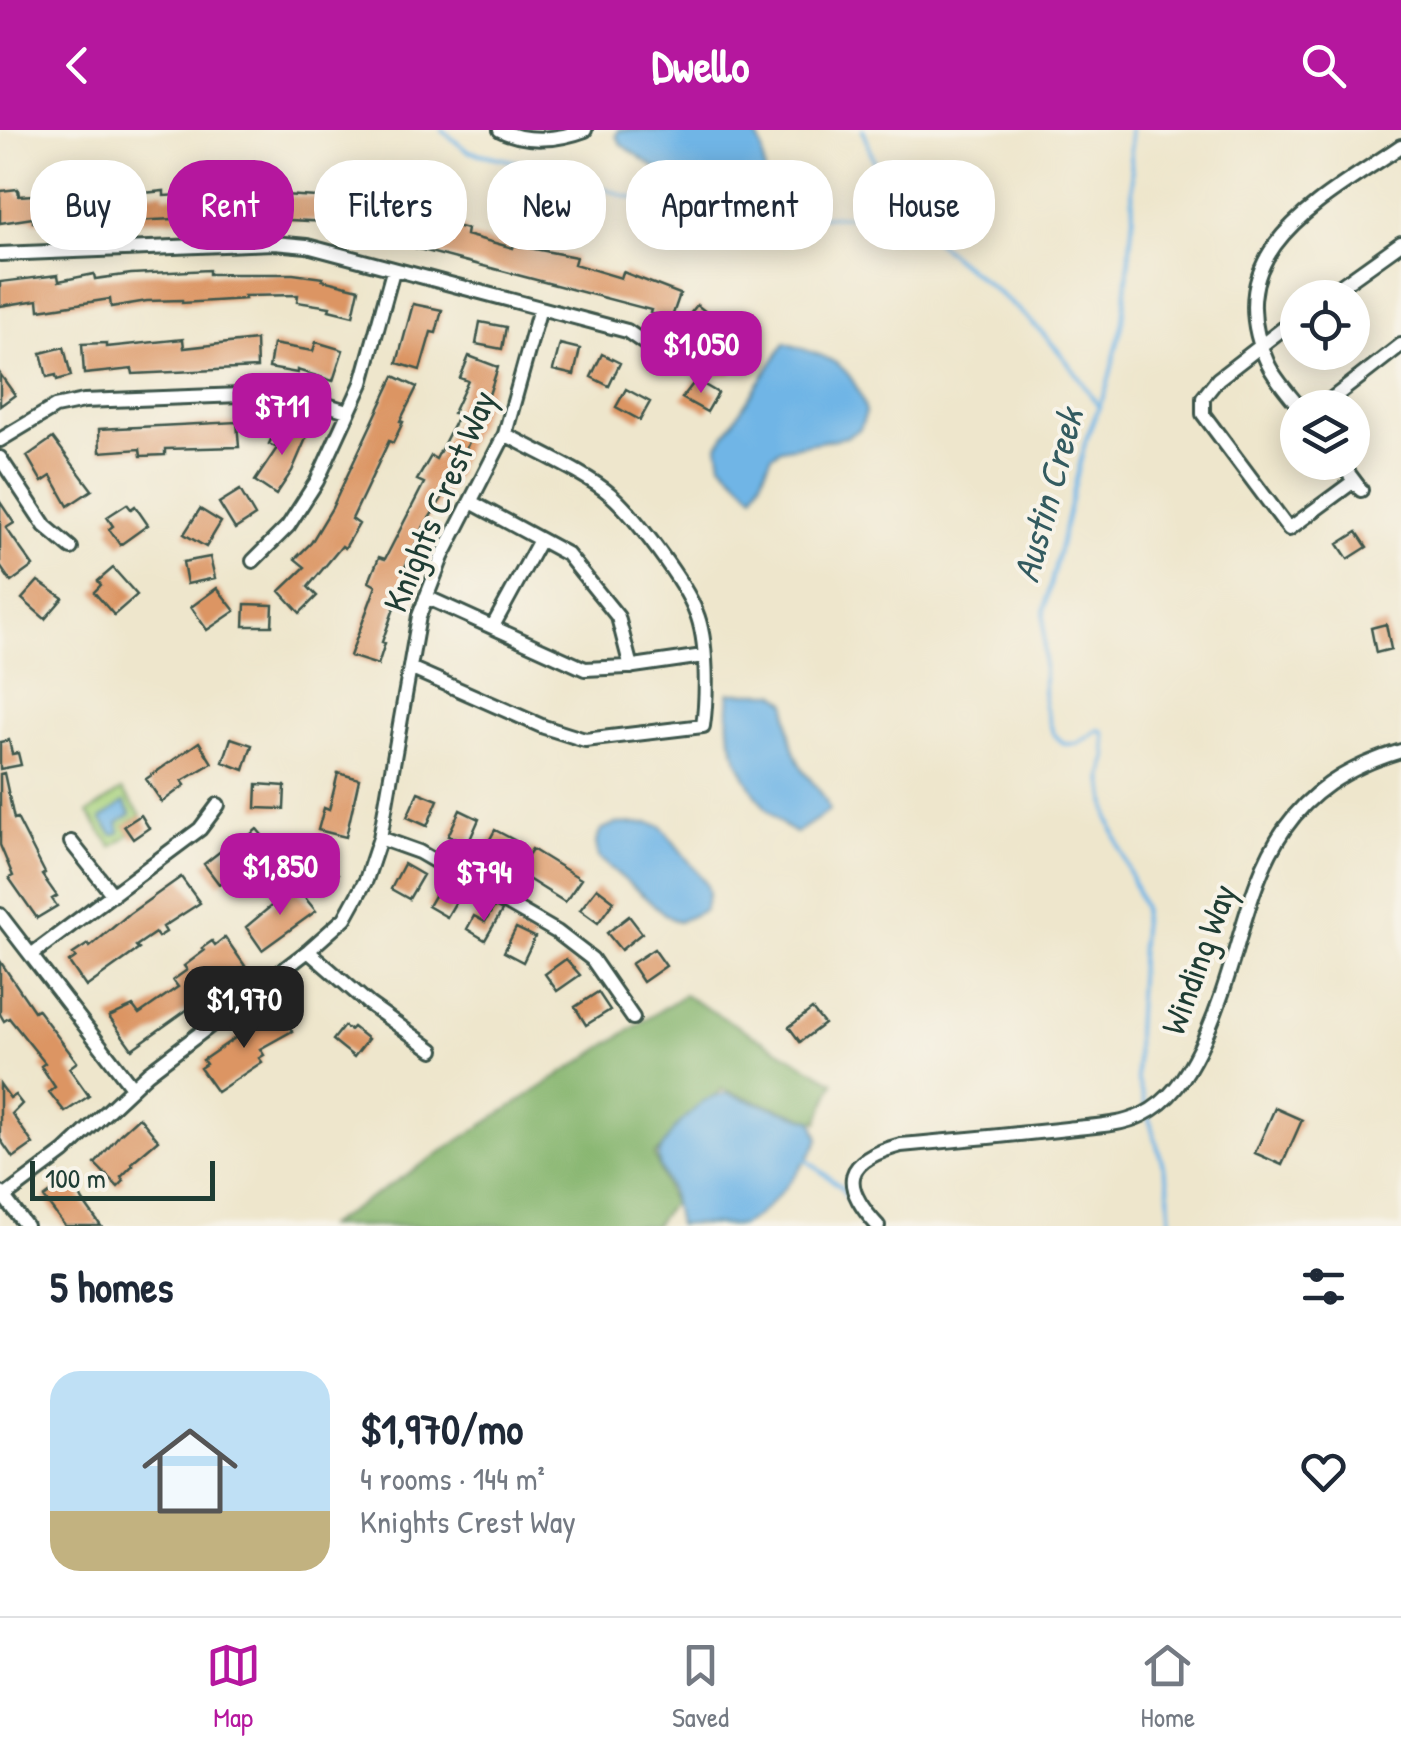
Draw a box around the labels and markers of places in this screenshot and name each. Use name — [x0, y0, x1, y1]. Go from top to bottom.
pin: $1,050 — [620, 311, 782, 396]
pin: $711 — [223, 373, 341, 458]
pin: $1,850 — [199, 833, 361, 918]
pin: $794 — [425, 839, 543, 924]
pin: $1,970 — [163, 966, 325, 1051]

